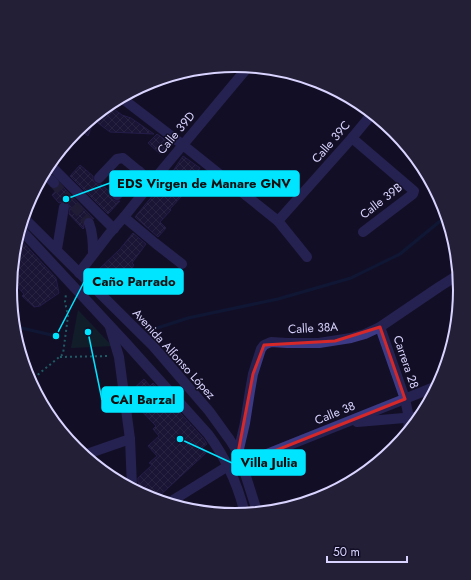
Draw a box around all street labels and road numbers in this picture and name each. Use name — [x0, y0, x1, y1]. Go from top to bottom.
street label: Calle 39D — [153, 108, 199, 158]
street label: Calle 39C — [307, 117, 355, 167]
street label: Calle 39B — [356, 178, 406, 223]
street label: Avenida Alfonso López — [128, 305, 220, 404]
street label: Calle 38A — [287, 318, 339, 338]
street label: Carrera 28 — [389, 333, 423, 391]
street label: Calle 38 — [312, 397, 358, 429]

